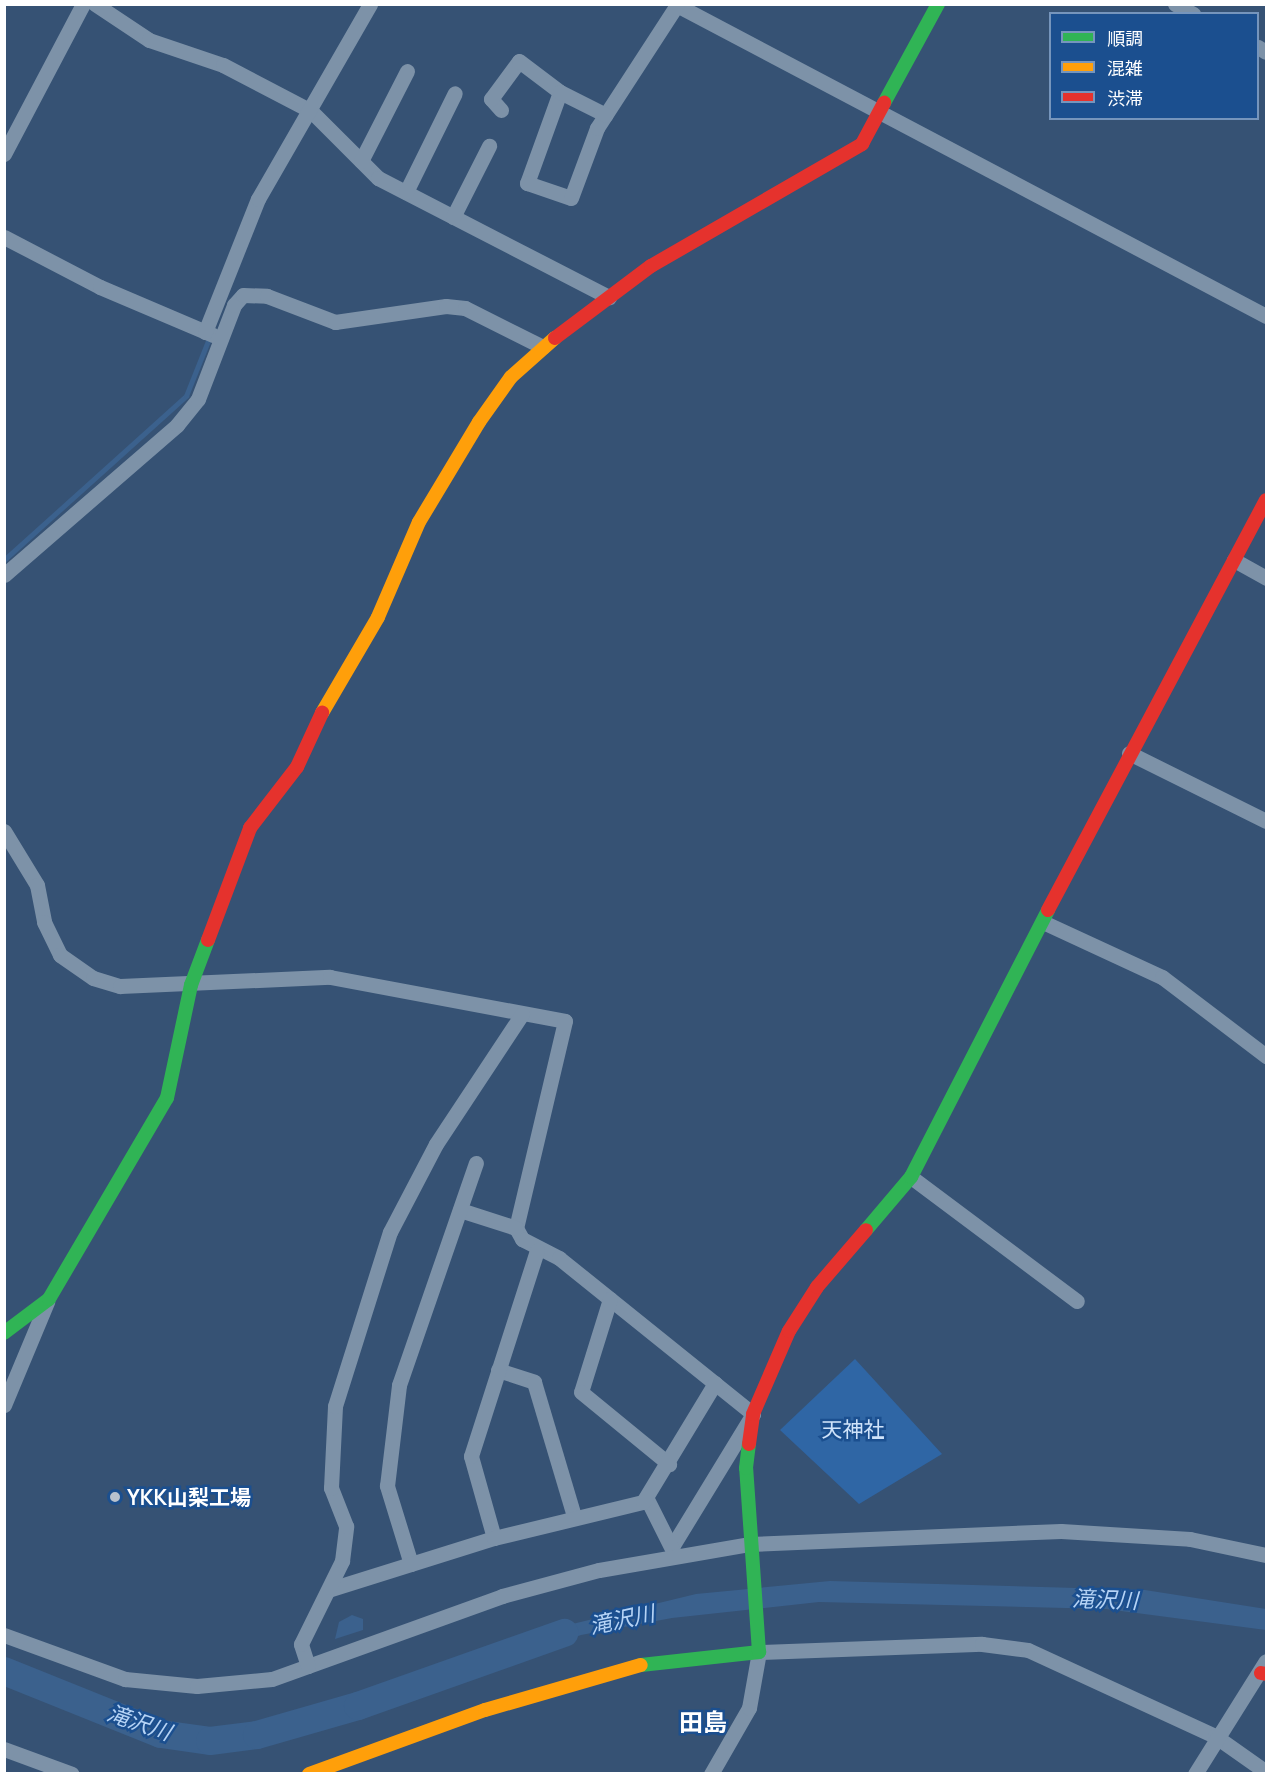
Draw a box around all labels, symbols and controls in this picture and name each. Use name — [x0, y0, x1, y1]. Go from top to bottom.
legend — [1049, 12, 1259, 120]
text: 順調 — [1107, 26, 1143, 50]
text: 混雑 — [1107, 56, 1143, 80]
text: 渋滞 — [1107, 86, 1143, 110]
park label: 天神社 — [822, 1416, 884, 1442]
place label: YKK山梨工場 — [127, 1484, 251, 1510]
marker: YKK山梨工場 — [108, 1490, 122, 1504]
water label: 滝沢川 — [1072, 1586, 1138, 1614]
water label: 滝沢川 — [587, 1600, 657, 1640]
water label: 滝沢川 — [104, 1700, 174, 1746]
district label: 田島 — [679, 1708, 727, 1736]

